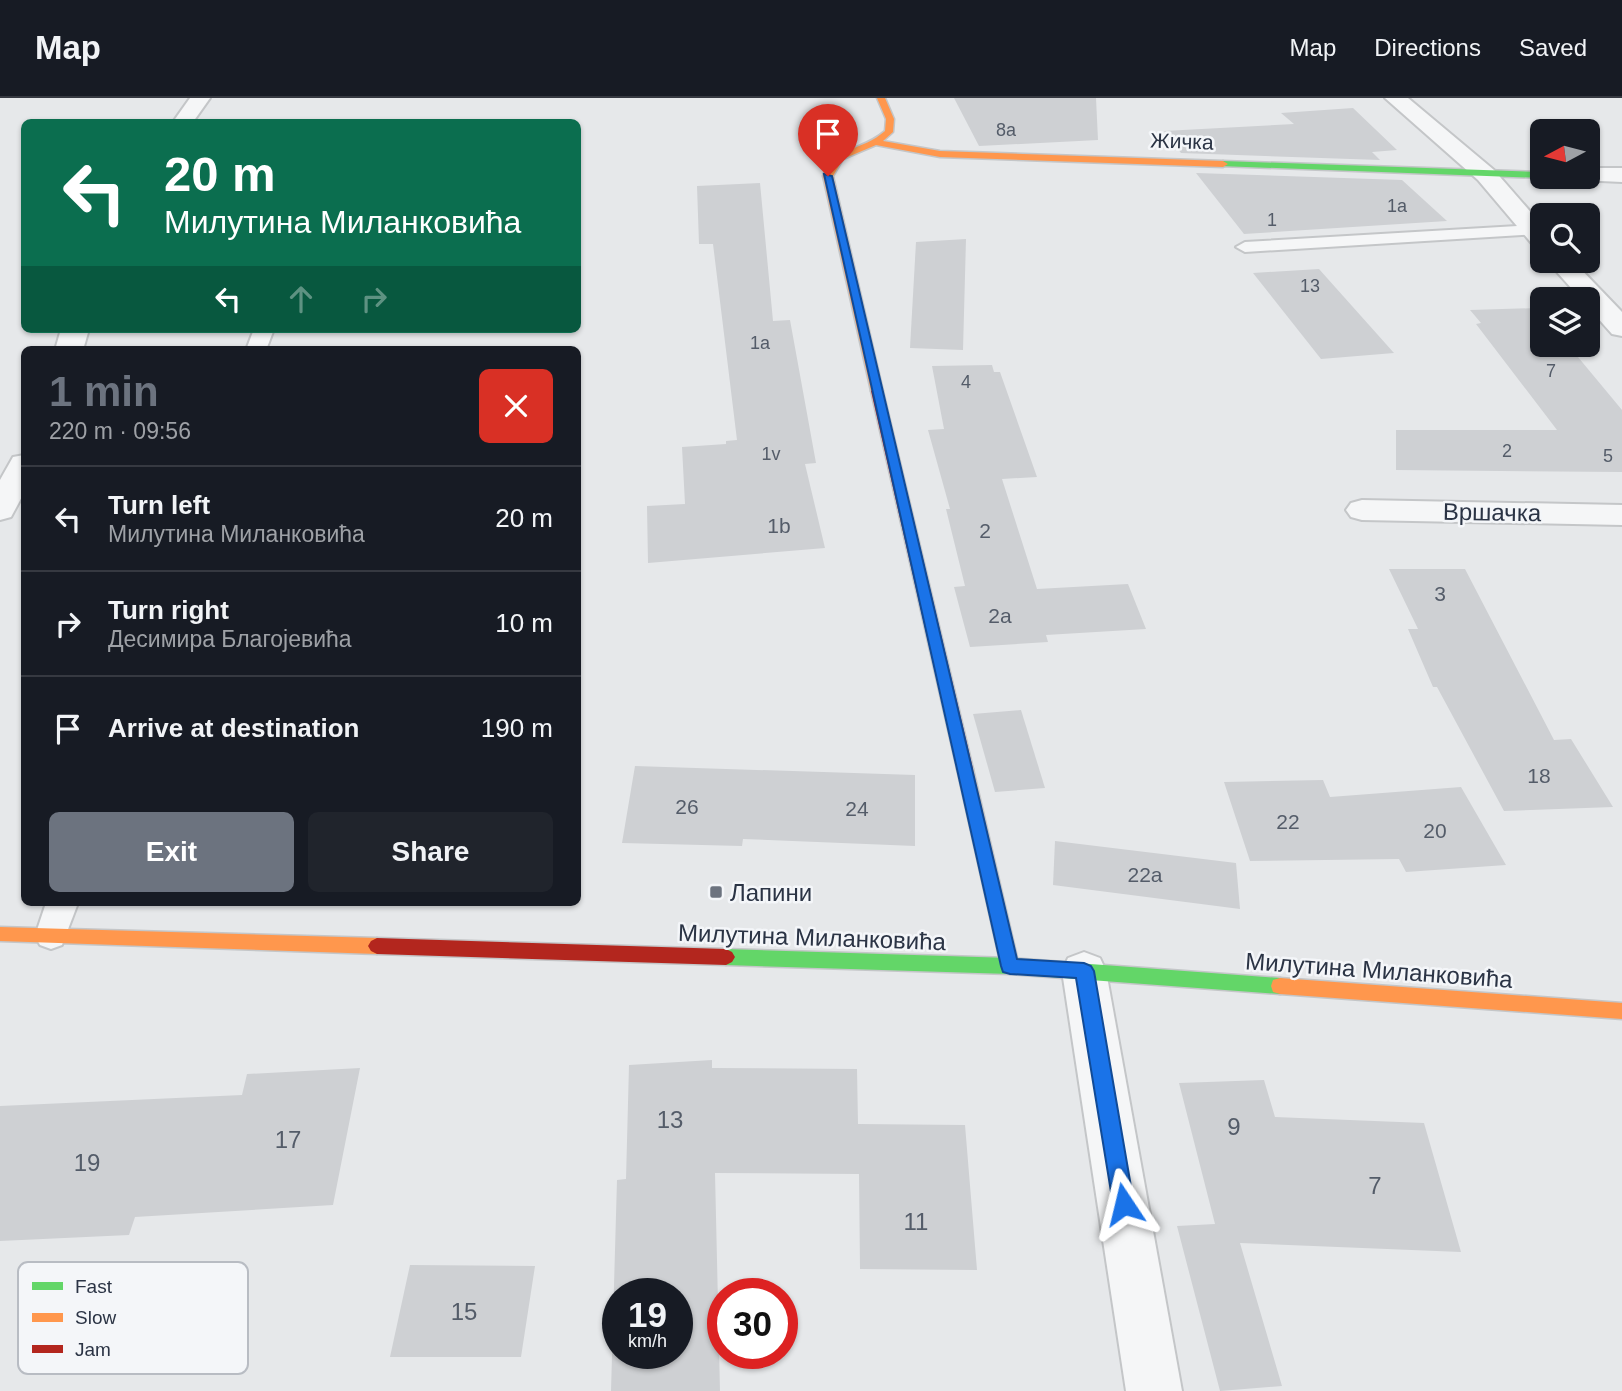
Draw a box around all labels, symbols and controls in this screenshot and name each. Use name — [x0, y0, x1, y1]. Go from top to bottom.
text: Map — [35, 29, 101, 66]
text: Map — [1290, 34, 1336, 61]
text: Directions — [1374, 34, 1481, 61]
text: Saved — [1519, 34, 1587, 61]
pin — [798, 104, 858, 176]
icon: arrive — [809, 115, 847, 153]
north arrow — [1530, 119, 1600, 189]
map controls — [1530, 119, 1600, 357]
house number: 8a — [996, 120, 1017, 140]
street label: Жичка — [1150, 128, 1214, 154]
icon: left — [49, 147, 140, 238]
text: 20 m — [164, 147, 276, 201]
house number: 1a — [1387, 196, 1408, 216]
button: search — [1530, 203, 1600, 273]
text: Милутина Миланковића — [164, 204, 521, 240]
house number: 1 — [1267, 210, 1277, 230]
house number: 13 — [1300, 276, 1320, 296]
icon: left — [209, 280, 247, 318]
icon: ahead — [282, 280, 320, 318]
icon: right — [355, 280, 393, 318]
button: layers — [1530, 287, 1600, 357]
house number: 1a — [750, 333, 771, 353]
house number: 7 — [1546, 361, 1556, 381]
text: 1 min — [49, 368, 159, 415]
button: close — [479, 369, 553, 443]
house number: 4 — [961, 372, 971, 392]
text: 220 m · 09:56 — [49, 418, 191, 444]
house number: 2 — [1502, 441, 1512, 461]
house number: 1v — [761, 444, 781, 464]
house number: 5 — [1603, 446, 1613, 466]
text: Turn left — [108, 490, 210, 520]
street label: Вршачка — [1443, 498, 1542, 526]
icon: left — [49, 500, 87, 538]
text: 20 m — [495, 503, 553, 533]
house number: 1b — [767, 514, 791, 537]
house number: 2 — [979, 519, 991, 542]
text: Милутина Миланковића — [108, 521, 365, 547]
house number: 3 — [1434, 582, 1446, 605]
text: Turn right — [108, 595, 229, 625]
house number: 2a — [988, 604, 1012, 627]
icon: right — [49, 605, 87, 643]
text: 10 m — [495, 608, 553, 638]
text: Десимира Благојевића — [108, 626, 352, 652]
icon: arrive — [49, 710, 87, 748]
text: Arrive at destination — [108, 713, 359, 743]
text: 190 m — [481, 713, 553, 743]
house number: 18 — [1527, 764, 1551, 787]
house number: 26 — [675, 795, 699, 818]
house number: 24 — [845, 797, 869, 820]
house number: 22 — [1276, 810, 1300, 833]
button: Exit — [49, 812, 294, 892]
button: Share — [308, 812, 553, 892]
house number: 20 — [1423, 819, 1447, 842]
house number: 22a — [1127, 863, 1163, 886]
place label: Лапини — [730, 879, 812, 906]
marker: Лапини — [708, 884, 724, 900]
street label: Милутина Миланковића — [678, 919, 947, 955]
street label: Милутина Миланковића — [1244, 947, 1514, 993]
house number: 13 — [657, 1106, 683, 1133]
house number: 9 — [1227, 1113, 1241, 1140]
house number: 17 — [275, 1126, 301, 1153]
house number: 19 — [74, 1149, 100, 1176]
position arrow — [1087, 1167, 1161, 1241]
house number: 7 — [1368, 1172, 1382, 1199]
house number: 11 — [904, 1208, 928, 1235]
legend — [18, 1262, 248, 1374]
text: Fast — [75, 1276, 113, 1297]
speed limit sign: 30 — [707, 1278, 798, 1369]
text: 19 — [628, 1295, 667, 1334]
house number: 15 — [451, 1298, 477, 1325]
text: Slow — [75, 1307, 116, 1328]
text: km/h — [628, 1331, 667, 1351]
text: Jam — [75, 1339, 111, 1360]

